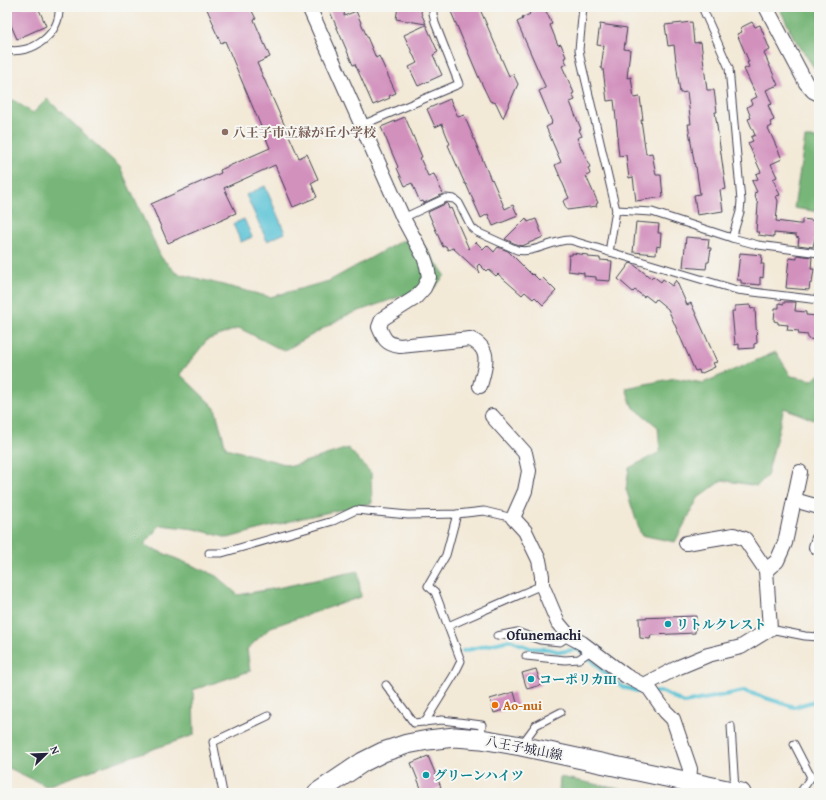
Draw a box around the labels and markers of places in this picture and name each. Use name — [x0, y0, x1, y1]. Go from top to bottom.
place label: 八王子市立緑が丘小学校 — [233, 123, 377, 142]
marker: 八王子市立緑が丘小学校 — [220, 127, 230, 137]
place label: リトルクレスト — [676, 615, 766, 634]
marker: リトルクレスト — [663, 619, 673, 629]
place label: コーポリカⅢ — [539, 670, 617, 689]
marker: コーポリカⅢ — [526, 674, 536, 684]
place label: Ao-nui — [503, 696, 542, 715]
marker: Ao-nui — [490, 700, 500, 710]
place label: グリーンハイツ — [434, 766, 524, 785]
marker: グリーンハイツ — [421, 770, 431, 780]

